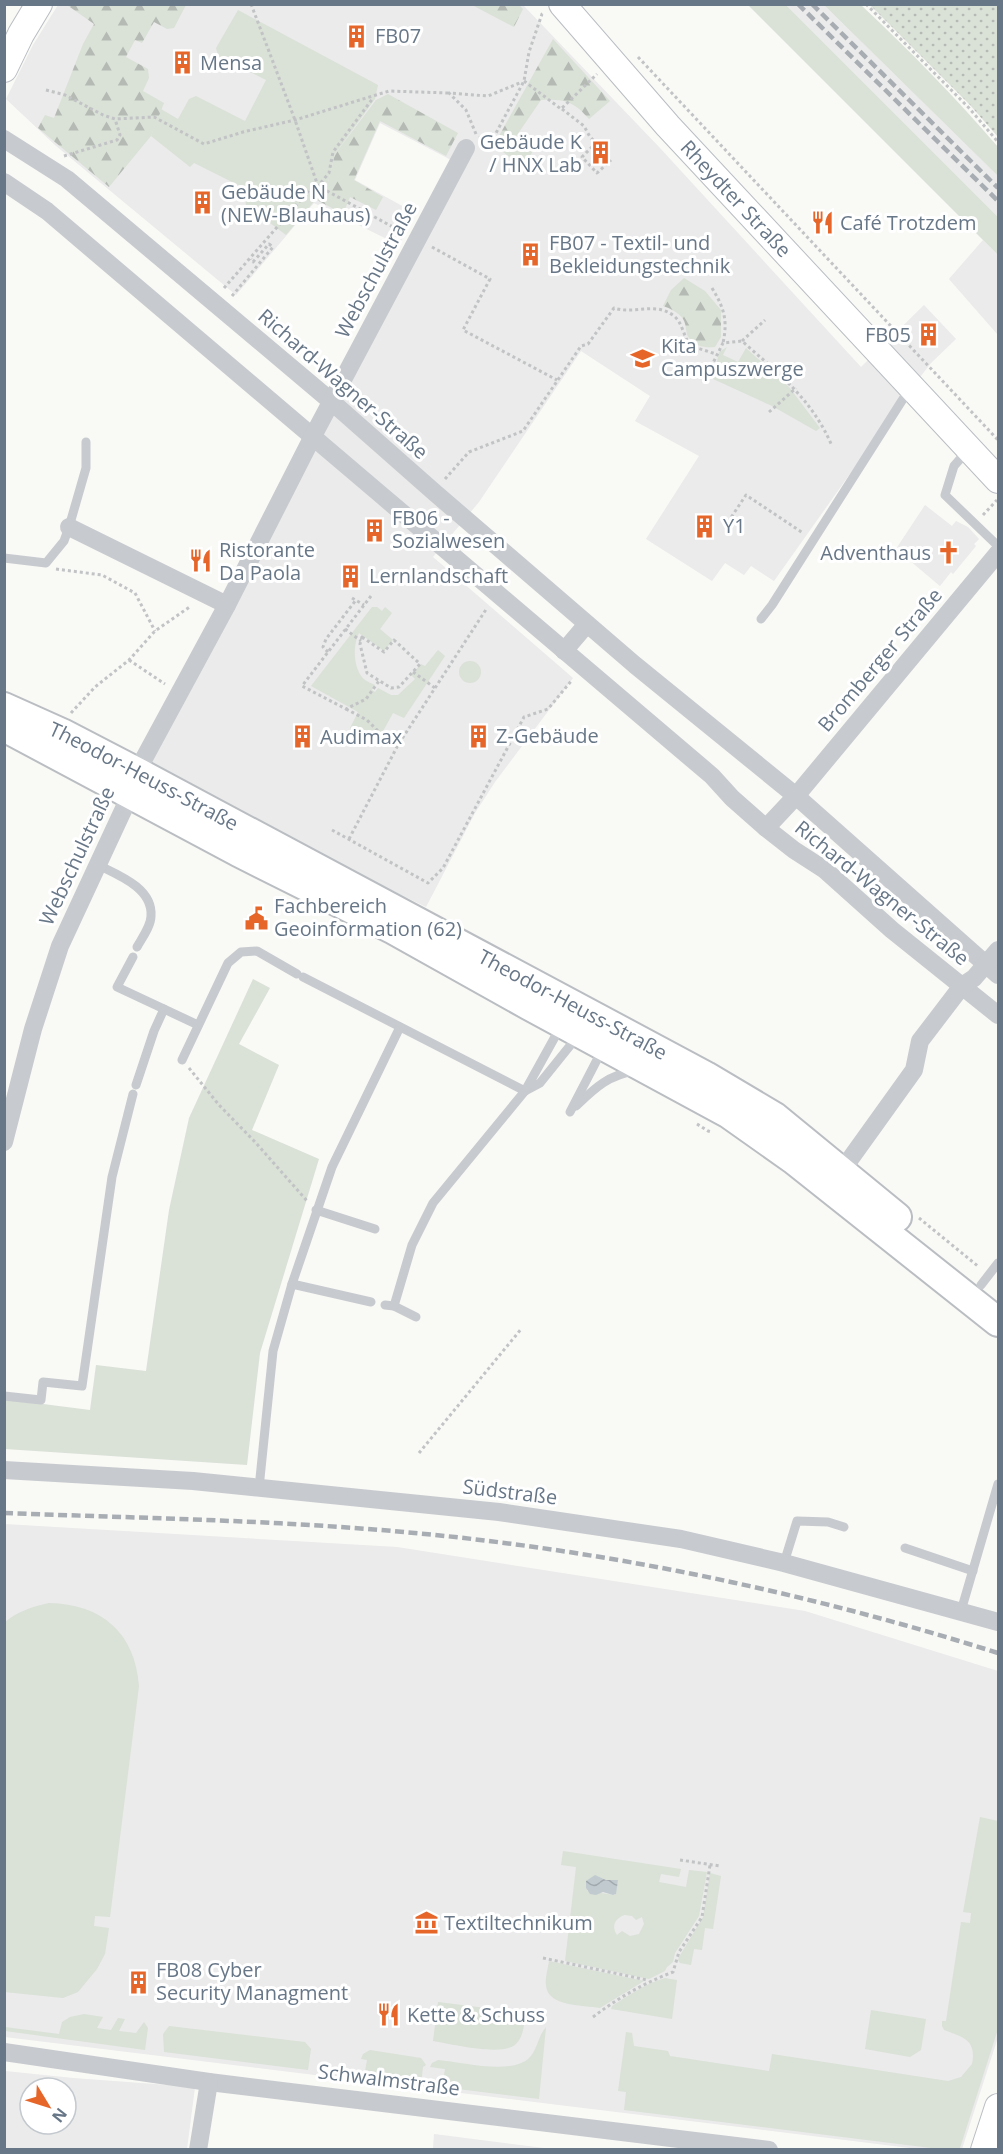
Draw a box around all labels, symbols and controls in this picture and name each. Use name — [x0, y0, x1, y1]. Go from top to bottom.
place label: FB07 — [375, 22, 421, 49]
building icon: FB07 — [344, 23, 370, 49]
place label: Mensa — [200, 49, 262, 76]
building icon: Mensa — [169, 50, 195, 76]
place label: Gebäude K / HNX Lab — [480, 128, 583, 178]
street label: Rheydter Straße — [675, 134, 797, 263]
building icon: Gebäude K / HNX Lab — [587, 140, 613, 166]
place label: Gebäude N (NEW-Blauhaus) — [221, 178, 370, 228]
building icon: Gebäude N (NEW-Blauhaus) — [190, 190, 216, 216]
street label: Webschulstraße — [328, 197, 423, 342]
place label: Café Trotzdem — [840, 209, 977, 236]
restaurant icon: Café Trotzdem — [809, 210, 835, 236]
place label: FB07 - Textil- und Bekleidungstechnik — [549, 229, 731, 279]
building icon: FB07 - Textil- und Bekleidungstechnik — [518, 241, 544, 267]
street label: Richard-Wagner-Straße — [253, 302, 434, 465]
place label: FB05 — [865, 321, 911, 348]
building icon: FB05 — [916, 322, 942, 348]
place label: Kita Campuszwerge — [661, 332, 804, 382]
school or university icon: Kita Campuszwerge — [630, 345, 656, 371]
place label: FB06 - Sozialwesen — [392, 504, 505, 554]
place label: Y1 — [723, 512, 746, 539]
building icon: Y1 — [692, 513, 718, 539]
building icon: FB06 - Sozialwesen — [361, 517, 387, 543]
place label: Ristorante Da Paola — [219, 536, 315, 586]
place label: Adventhaus — [820, 539, 931, 566]
church icon: Adventhaus — [936, 540, 962, 566]
restaurant icon: Ristorante Da Paola — [188, 548, 214, 574]
place label: Lernlandschaft — [369, 562, 508, 589]
building icon: Lernlandschaft — [338, 563, 364, 589]
street label: Bromberger Straße — [811, 582, 948, 737]
street label: Theodor-Heuss-Straße — [45, 715, 243, 837]
place label: Z-Gebäude — [496, 722, 599, 749]
place label: Audimax — [320, 723, 403, 750]
building icon: Z-Gebäude — [465, 723, 491, 749]
building icon: Audimax — [289, 724, 315, 750]
street label: Webschulstraße — [33, 782, 121, 930]
street label: Richard-Wagner-Straße — [790, 814, 975, 971]
place label: Fachbereich Geoinformation (62) — [274, 892, 462, 942]
public building icon: Fachbereich Geoinformation (62) — [243, 905, 269, 931]
street label: Theodor-Heuss-Straße — [474, 943, 672, 1066]
street label: Südstraße — [461, 1472, 559, 1511]
place label: Textiltechnikum — [444, 1909, 593, 1936]
museum icon: Textiltechnikum — [413, 1910, 439, 1936]
place label: FB08 Cyber Security Managment — [156, 1956, 348, 2006]
building icon: FB08 Cyber Security Managment — [125, 1969, 151, 1995]
place label: Kette & Schuss — [407, 2001, 545, 2028]
restaurant icon: Kette & Schuss — [376, 2002, 402, 2028]
street label: Schwalmstraße — [317, 2057, 461, 2102]
north arrow — [18, 2076, 78, 2136]
text: N — [47, 2103, 72, 2127]

